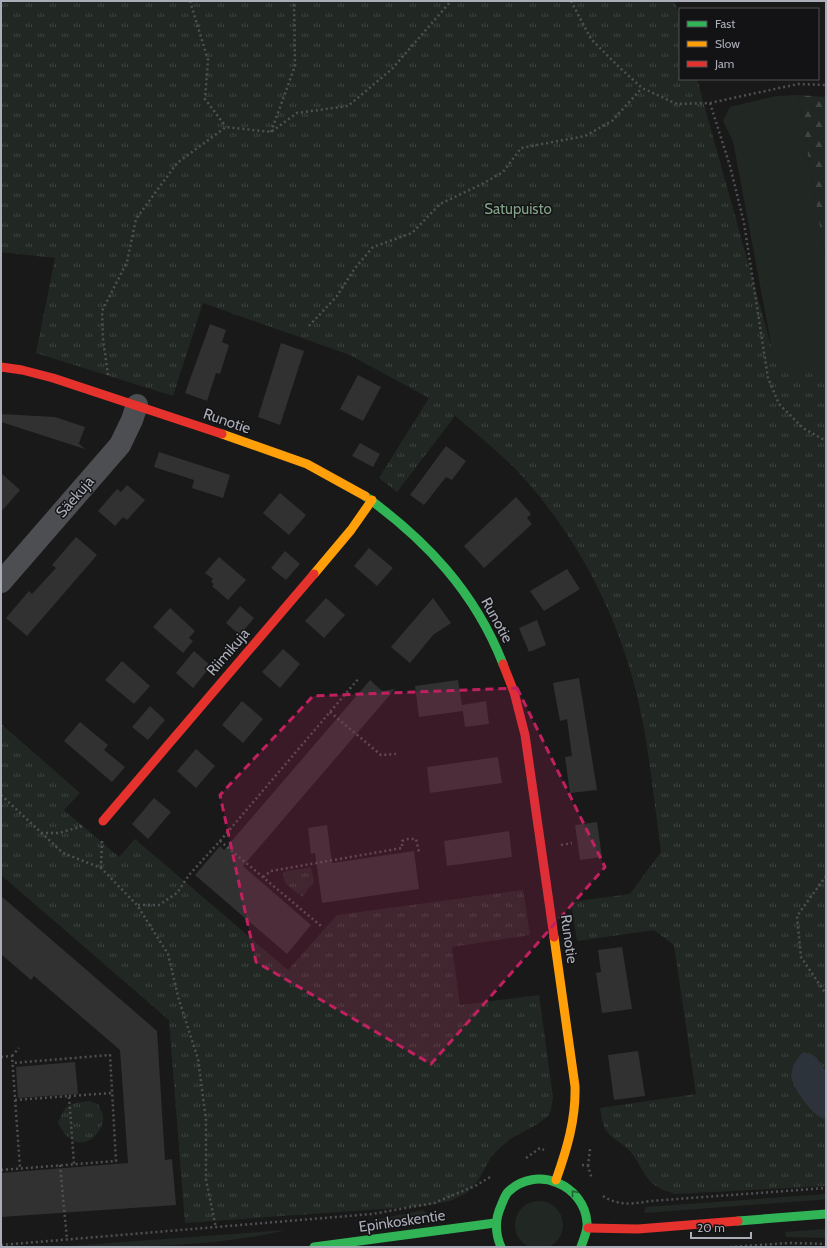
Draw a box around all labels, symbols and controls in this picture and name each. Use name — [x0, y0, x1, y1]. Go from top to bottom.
legend — [679, 8, 819, 80]
text: Fast — [715, 16, 735, 31]
text: Slow — [715, 36, 740, 51]
text: Jam — [714, 56, 734, 71]
park label: Satupuisto — [484, 200, 552, 218]
street label: Runotie — [201, 404, 253, 438]
street label: Säekuja — [52, 472, 98, 521]
street label: Runotie — [477, 594, 517, 646]
street label: Riimikuja — [203, 624, 254, 679]
street label: Runotie — [557, 913, 581, 965]
one-way arrow — [572, 1191, 579, 1198]
street label: Epinkoskentie — [358, 1206, 447, 1236]
scale bar — [691, 1214, 751, 1240]
text: 20 m — [697, 1220, 725, 1235]

